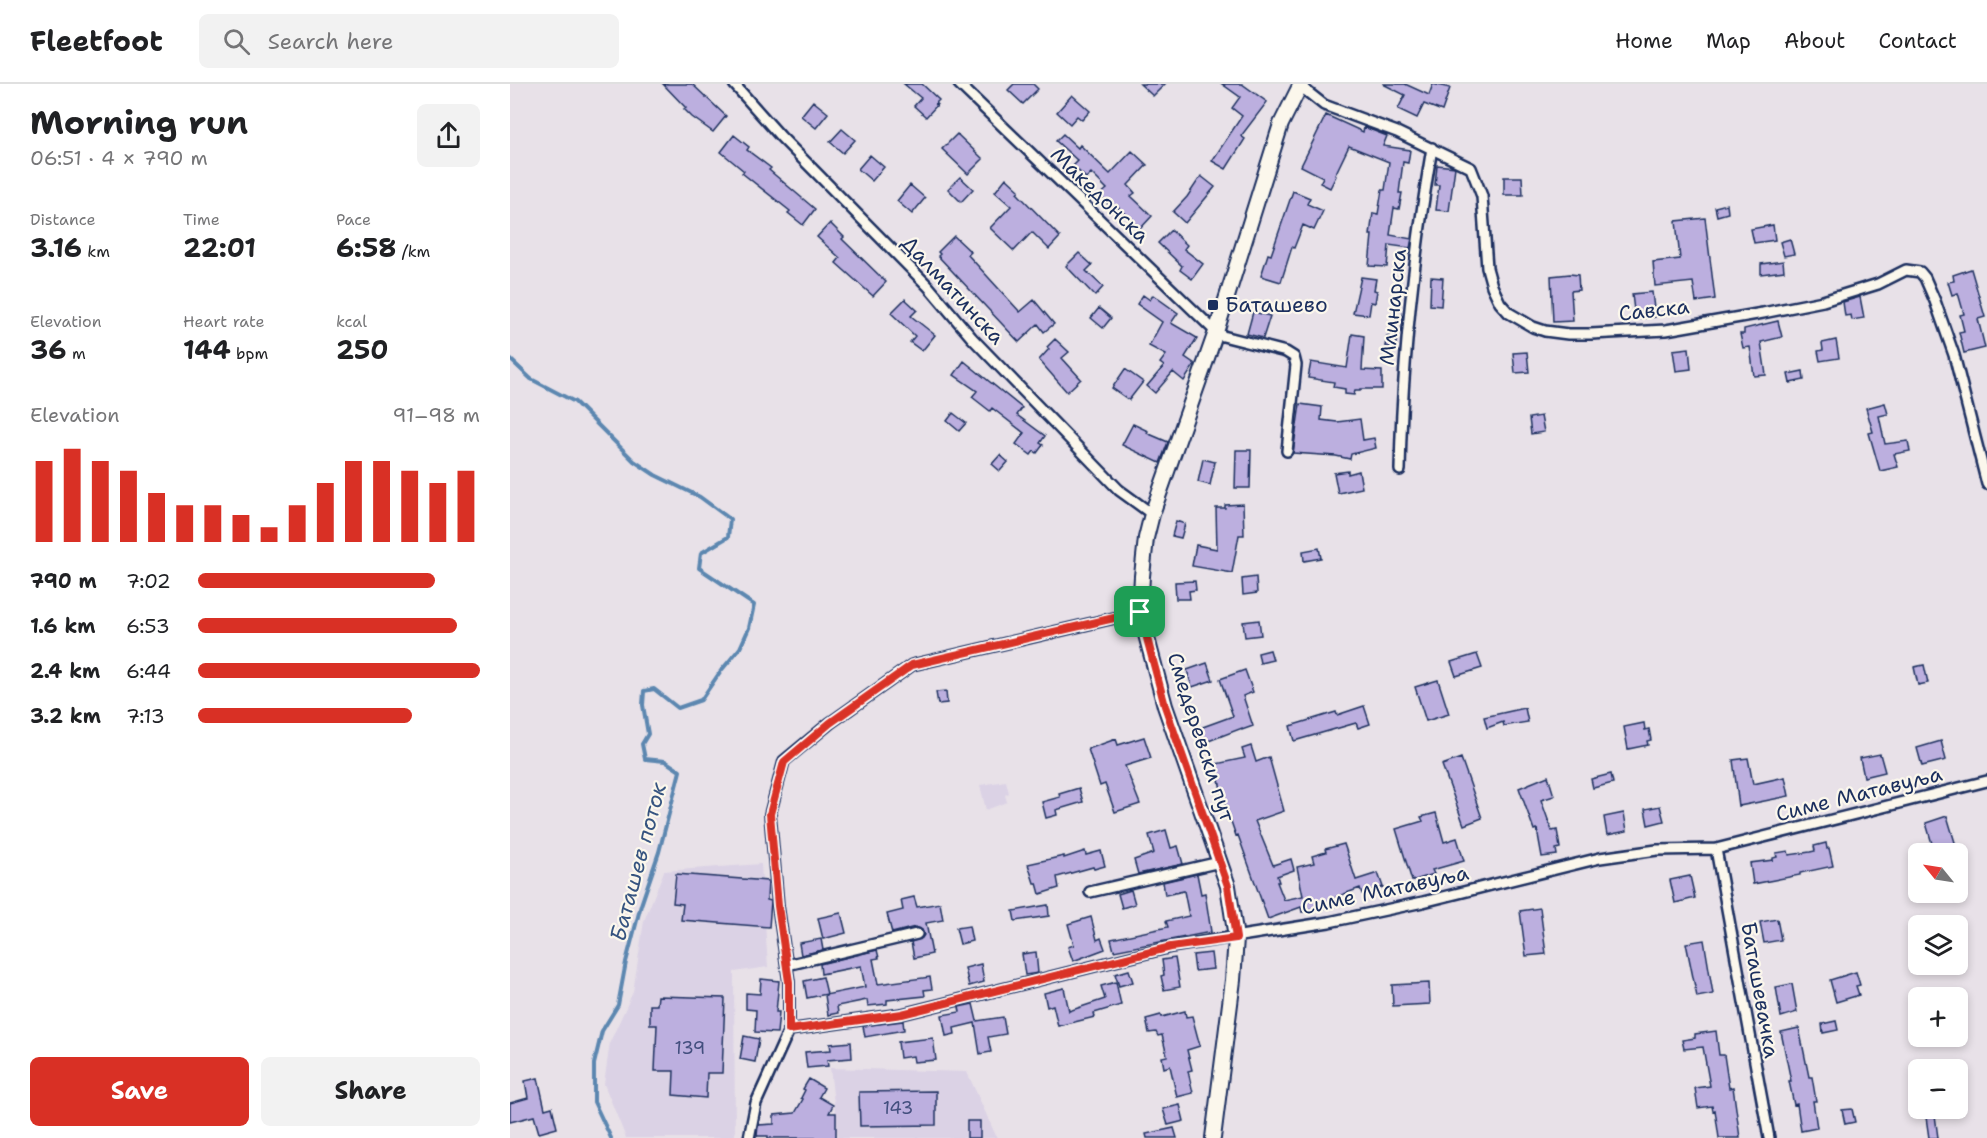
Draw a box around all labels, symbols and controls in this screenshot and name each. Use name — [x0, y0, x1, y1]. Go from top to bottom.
search box — [199, 14, 619, 68]
text: Fleetfoot — [30, 22, 163, 60]
icon: search — [220, 25, 253, 58]
text: Search here — [268, 27, 393, 56]
text: Home — [1615, 27, 1673, 55]
text: Map — [1706, 27, 1751, 55]
text: About — [1784, 27, 1845, 55]
text: Contact — [1878, 27, 1957, 55]
text: Morning run — [30, 100, 248, 145]
button: share — [417, 104, 480, 167]
street label: Македонска — [1044, 141, 1156, 249]
text: 06:51 · 4 × 790 m — [30, 145, 208, 171]
text: Distance — [30, 209, 96, 230]
text: Time — [183, 209, 220, 230]
text: Pace — [336, 209, 371, 230]
street label: Далматинска — [895, 229, 1011, 351]
text: 3.16 — [30, 230, 82, 265]
text: 22:01 — [183, 230, 256, 265]
text: 6:58 — [336, 230, 396, 265]
text: km — [82, 241, 110, 262]
text: /km — [396, 241, 430, 262]
street label: Млинарска — [1373, 247, 1413, 367]
place label: Баташево — [1225, 291, 1328, 319]
street label: Савска — [1617, 292, 1691, 328]
marker: Баташево — [1206, 298, 1220, 312]
text: Elevation — [30, 311, 102, 332]
text: Heart rate — [183, 311, 265, 332]
text: kcal — [336, 311, 367, 332]
text: 36 — [30, 332, 66, 367]
text: 144 — [183, 332, 231, 367]
text: 250 — [336, 332, 388, 367]
text: m — [66, 343, 86, 364]
text: bpm — [231, 343, 268, 364]
text: Elevation — [30, 402, 120, 428]
text: 91–98 m — [393, 402, 480, 428]
text: 790 m — [30, 568, 97, 594]
text: 7:02 — [126, 568, 171, 594]
pin — [1114, 586, 1165, 637]
icon: arrive — [1123, 595, 1156, 628]
text: 1.6 km — [30, 613, 96, 639]
text: 6:53 — [126, 613, 170, 639]
street label: Смедеревски пут — [1160, 649, 1242, 825]
text: 2.4 km — [30, 658, 100, 684]
text: 6:44 — [126, 658, 171, 684]
text: 3.2 km — [30, 703, 101, 729]
text: 7:13 — [126, 703, 165, 729]
street label: Симе Матавуља — [1773, 760, 1945, 828]
water label: Баташев поток — [603, 779, 673, 945]
north arrow — [1908, 843, 1968, 903]
map controls — [1908, 843, 1968, 1119]
street label: Симе Матавуља — [1299, 859, 1471, 921]
button: layers — [1908, 915, 1968, 975]
street label: Баташевачка — [1734, 920, 1786, 1060]
button: + — [1908, 987, 1968, 1047]
house number: 139 — [675, 1036, 705, 1060]
button: Save — [30, 1057, 249, 1126]
button: Share — [261, 1057, 480, 1126]
button: − — [1908, 1059, 1968, 1119]
house number: 143 — [883, 1096, 913, 1120]

